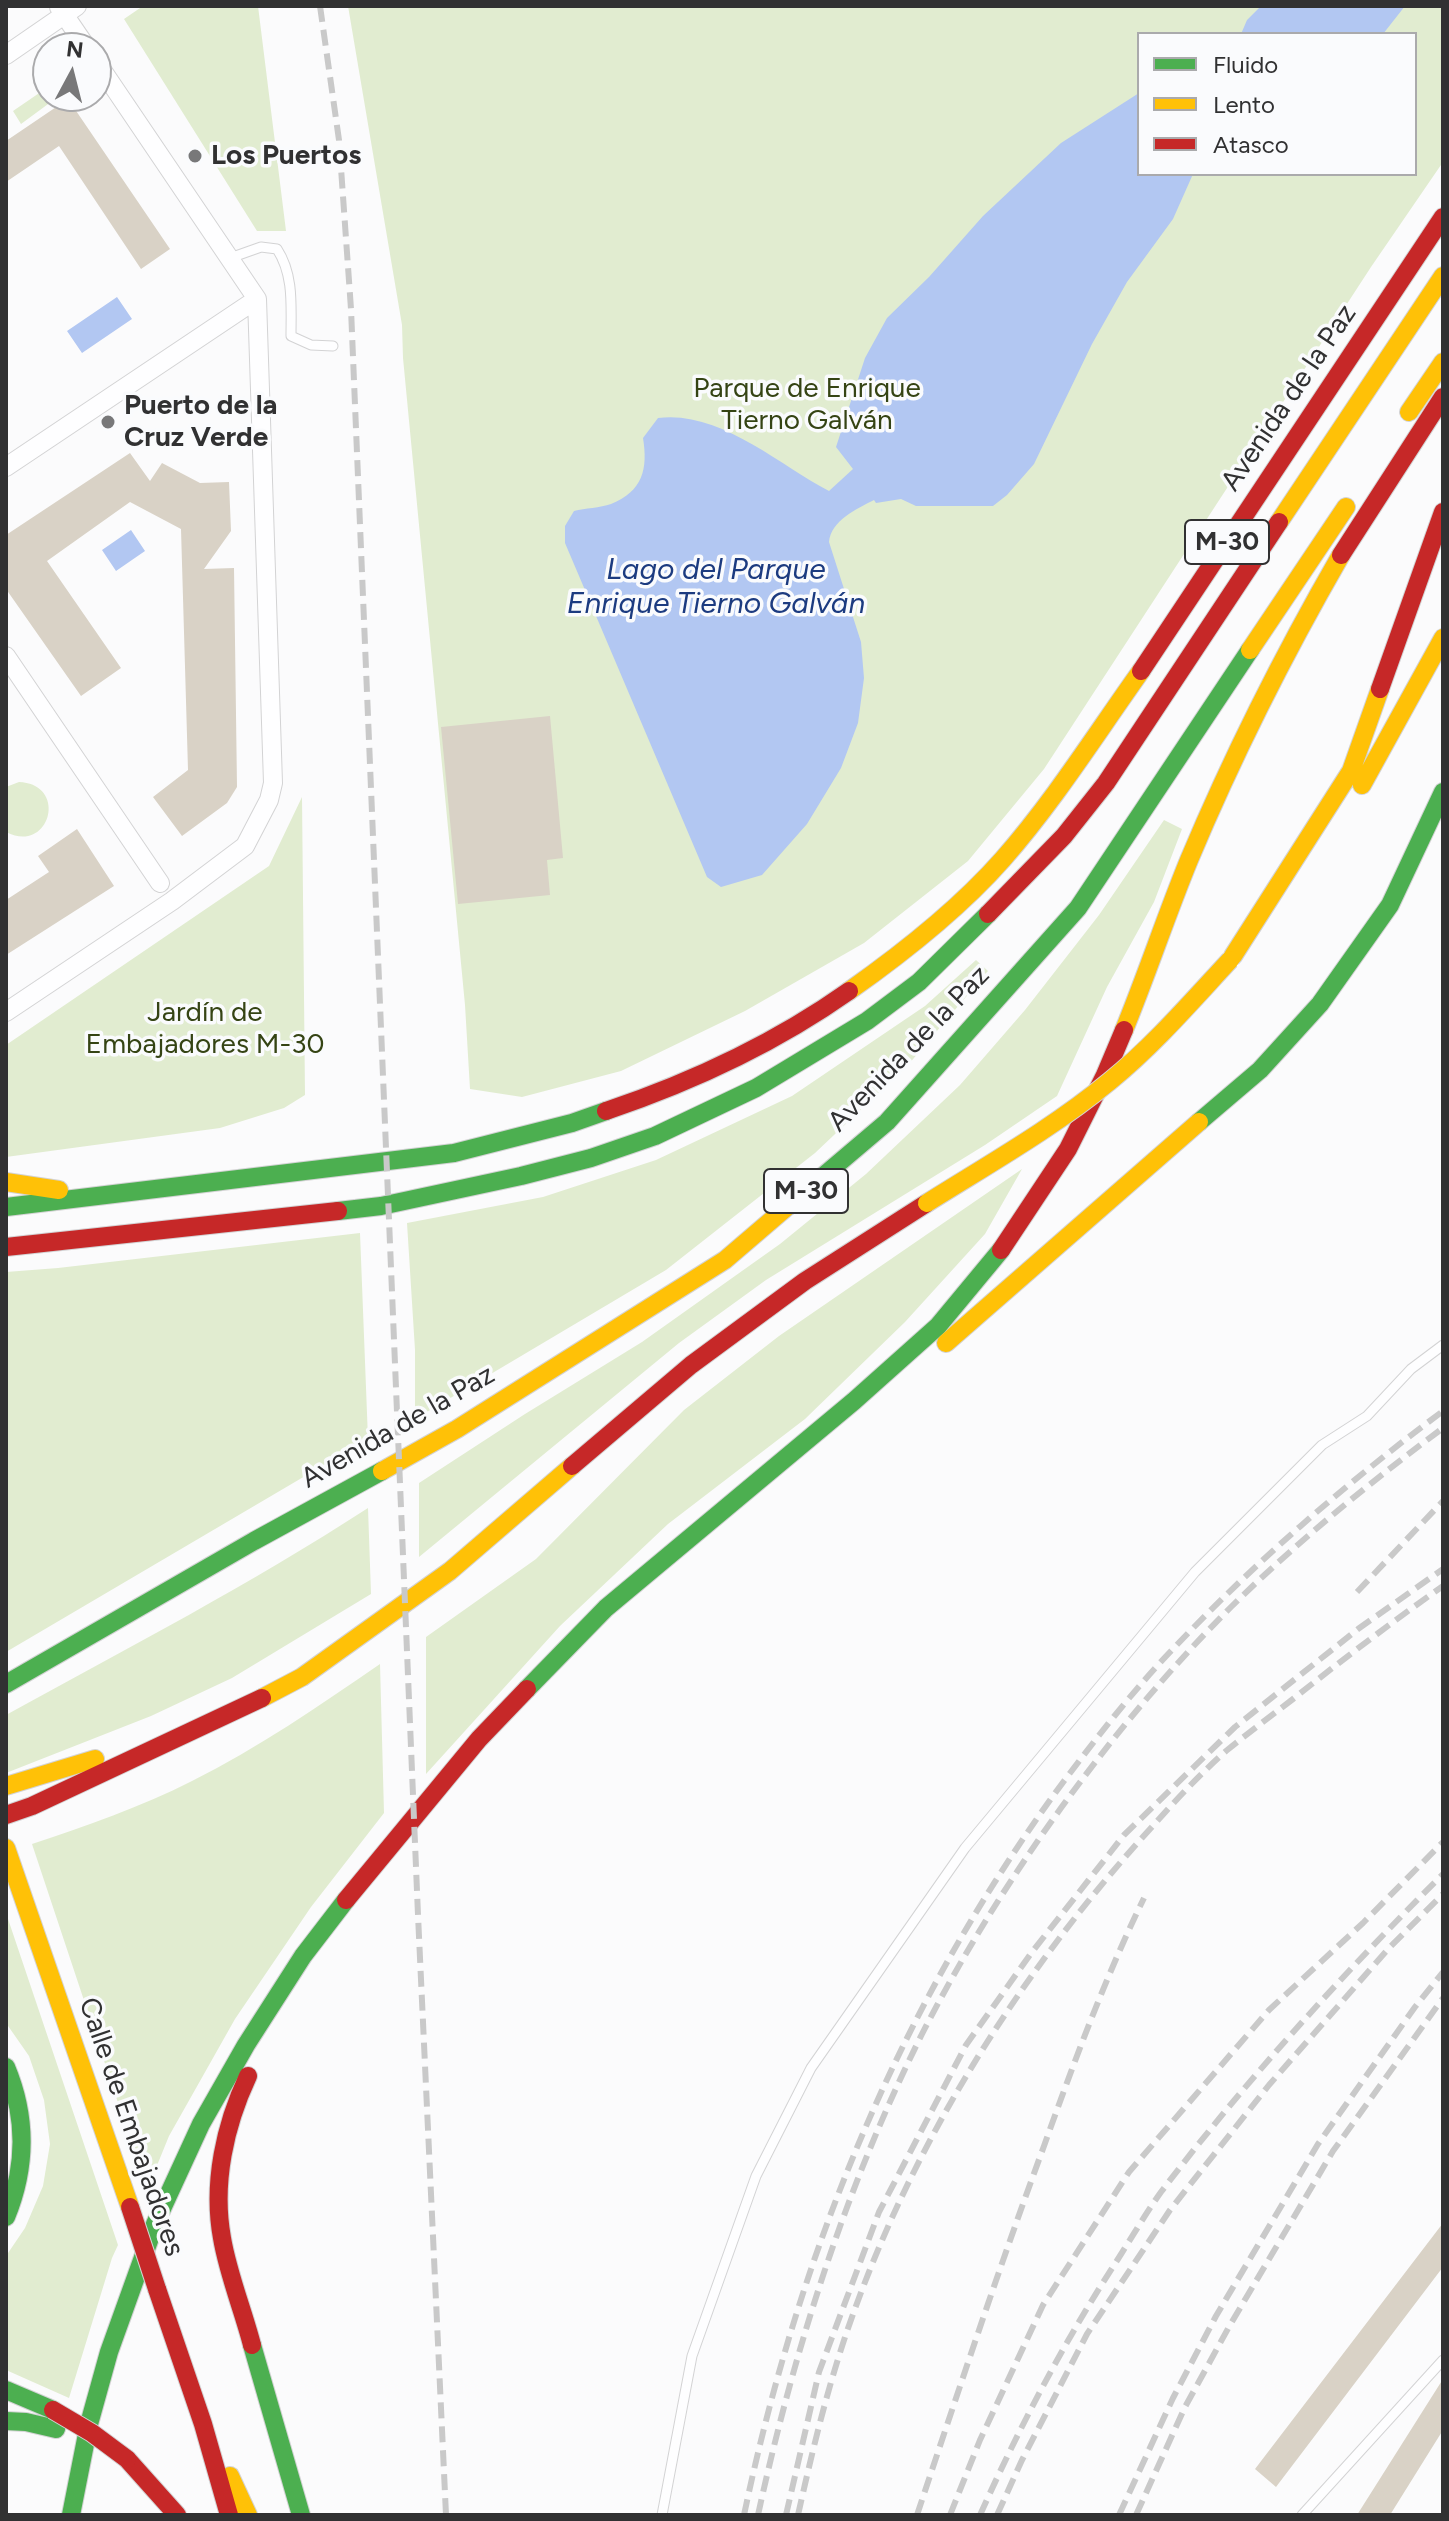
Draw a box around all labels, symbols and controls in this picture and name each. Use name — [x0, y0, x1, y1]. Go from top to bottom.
north arrow — [32, 32, 112, 112]
legend — [1137, 32, 1417, 176]
text: N — [65, 35, 85, 64]
text: Fluido — [1213, 50, 1278, 79]
text: Lento — [1213, 90, 1275, 119]
text: Atasco — [1213, 130, 1289, 159]
place label: Los Puertos — [211, 139, 361, 173]
marker: Los Puertos — [186, 147, 204, 165]
street label: Avenida de la Paz — [1214, 298, 1364, 498]
park label: Parque de Enrique Tierno Galván — [693, 372, 921, 438]
place label: Puerto de la Cruz Verde — [124, 389, 277, 455]
marker: Puerto de la Cruz Verde — [99, 413, 117, 431]
road number: M-30 — [1185, 520, 1269, 564]
water label: Lago del Parque Enrique Tierno Galván — [567, 552, 865, 622]
street label: Avenida de la Paz — [821, 959, 997, 1139]
park label: Jardín de Embajadores M-30 — [86, 996, 324, 1062]
road number: M-30 — [764, 1169, 848, 1213]
street label: Avenida de la Paz — [295, 1358, 501, 1496]
street label: Calle de Embajadores — [71, 1993, 191, 2261]

